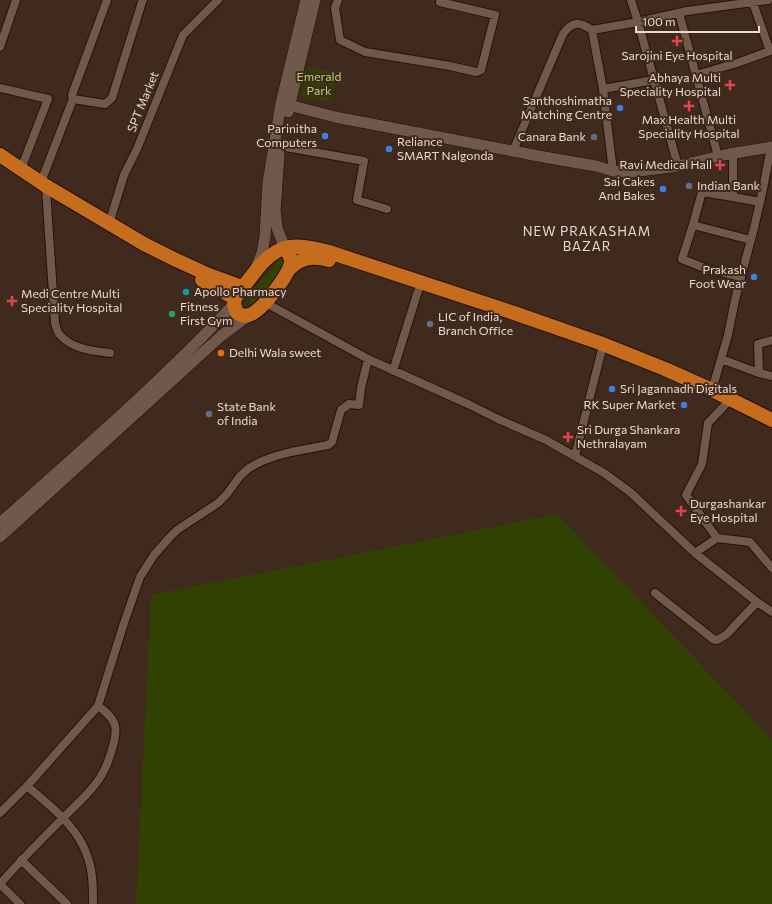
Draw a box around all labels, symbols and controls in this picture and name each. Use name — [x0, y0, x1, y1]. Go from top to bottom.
scale bar — [636, 8, 759, 34]
text: 100 m — [642, 14, 676, 28]
marker: Sarojini Eye Hospital — [671, 35, 683, 47]
place label: Sarojini Eye Hospital — [622, 48, 732, 62]
street label: SPT Market — [124, 69, 161, 134]
park label: Emerald Park — [297, 69, 341, 97]
place label: Abhaya Multi Speciality Hospital — [620, 70, 721, 98]
marker: Abhaya Multi Speciality Hospital — [724, 79, 736, 91]
place label: Santhoshimatha Matching Centre — [521, 93, 612, 121]
marker: Max Health Multi Speciality Hospital — [683, 100, 695, 112]
marker: Santhoshimatha Matching Centre — [615, 103, 625, 113]
place label: Max Health Multi Speciality Hospital — [638, 112, 740, 140]
place label: Parinitha Computers — [256, 121, 317, 149]
place label: Canara Bank — [518, 129, 586, 143]
marker: Parinitha Computers — [320, 131, 330, 141]
marker: Canara Bank — [589, 132, 599, 142]
place label: Reliance SMART Nalgonda — [397, 134, 494, 162]
marker: Reliance SMART Nalgonda — [384, 144, 394, 154]
place label: Ravi Medical Hall — [620, 157, 712, 171]
marker: Ravi Medical Hall — [715, 160, 725, 170]
place label: Sai Cakes And Bakes — [599, 174, 655, 202]
place label: Indian Bank — [697, 178, 761, 192]
marker: Indian Bank — [684, 181, 694, 191]
marker: Sai Cakes And Bakes — [658, 184, 668, 194]
district label: NEW PRAKASHAM BAZAR — [523, 223, 651, 254]
place label: Prakash Foot Wear — [689, 262, 746, 290]
marker: Prakash Foot Wear — [749, 272, 759, 282]
place label: Apollo Pharmacy — [194, 284, 286, 298]
place label: Medi Centre Multi Speciality Hospital — [21, 286, 122, 314]
marker: Apollo Pharmacy — [181, 287, 191, 297]
marker: Medi Centre Multi Speciality Hospital — [6, 295, 18, 307]
place label: Fitness First Gym — [180, 299, 232, 327]
marker: Fitness First Gym — [167, 309, 177, 319]
place label: LIC of India, Branch Office — [438, 309, 513, 337]
marker: LIC of India, Branch Office — [425, 319, 435, 329]
place label: Delhi Wala sweet — [229, 345, 321, 359]
marker: Delhi Wala sweet — [216, 348, 226, 358]
place label: Sri Jagannadh Digitals — [620, 381, 737, 396]
marker: Sri Jagannadh Digitals — [607, 384, 617, 394]
place label: RK Super Market — [584, 397, 676, 411]
place label: State Bank of India — [217, 399, 276, 427]
marker: RK Super Market — [679, 400, 689, 410]
marker: State Bank of India — [204, 409, 214, 419]
place label: Sri Durga Shankara Nethralayam — [577, 422, 680, 450]
marker: Sri Durga Shankara Nethralayam — [562, 431, 574, 443]
place label: Durgashankar Eye Hospital — [690, 496, 766, 524]
marker: Durgashankar Eye Hospital — [675, 505, 687, 517]

